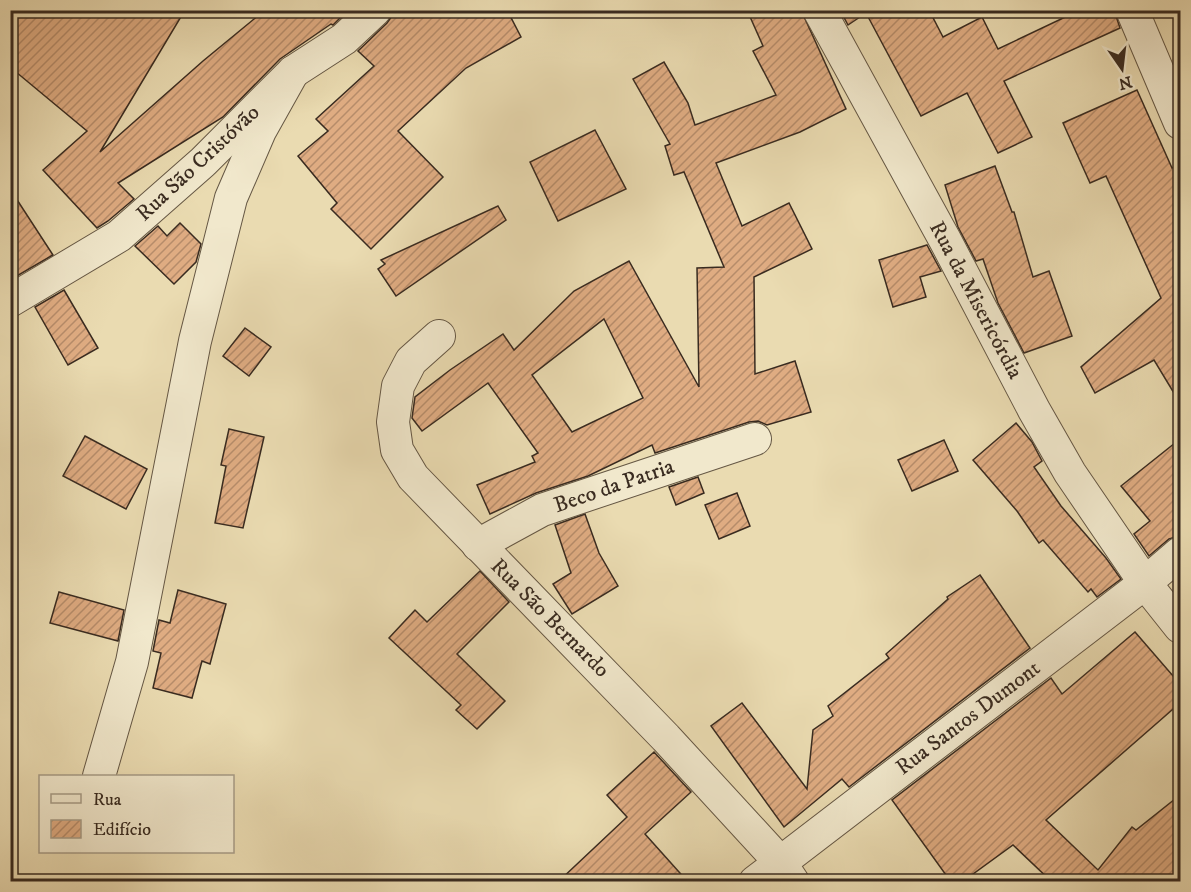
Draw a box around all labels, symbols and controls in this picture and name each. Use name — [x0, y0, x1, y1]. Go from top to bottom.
north arrow — [1092, 39, 1152, 99]
text: N — [1117, 71, 1134, 94]
street label: Rua São Cristóvão — [131, 99, 265, 227]
street label: Rua da Misericórdia — [923, 217, 1029, 384]
street label: Beco da Patria — [550, 453, 678, 519]
street label: Rua São Bernardo — [485, 553, 615, 683]
street label: Rua Santos Dumont — [890, 655, 1046, 781]
legend — [39, 775, 234, 853]
text: Rua — [93, 789, 122, 811]
text: Edifício — [93, 819, 151, 841]

